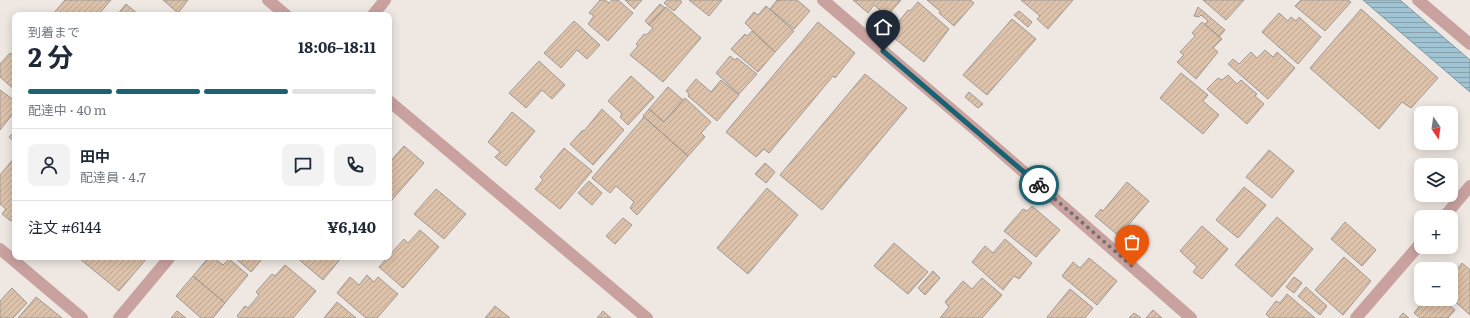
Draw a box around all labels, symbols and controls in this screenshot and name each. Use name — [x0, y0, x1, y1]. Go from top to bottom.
pin — [866, 10, 900, 51]
icon: home — [872, 16, 894, 38]
text: 到着まで — [28, 22, 80, 41]
text: 18:06–18:11 — [298, 35, 376, 58]
text: 2 分 — [28, 36, 73, 75]
text: 配達中 · 40 m — [28, 100, 106, 119]
north arrow — [1414, 106, 1458, 150]
map controls — [1414, 106, 1458, 306]
button: person — [28, 144, 70, 186]
text: 田中 — [80, 144, 110, 167]
button: chat — [282, 144, 324, 186]
button: phone — [334, 144, 376, 186]
button: layers — [1414, 158, 1458, 202]
courier — [1019, 165, 1059, 205]
text: 配達員 · 4.7 — [80, 167, 146, 186]
icon: bike — [1028, 174, 1050, 196]
button: + — [1414, 210, 1458, 254]
text: 注文 #6144 — [28, 215, 101, 238]
text: ¥6,140 — [327, 215, 376, 238]
pin — [1115, 225, 1149, 266]
icon: bag — [1121, 231, 1143, 253]
button: − — [1414, 262, 1458, 306]

